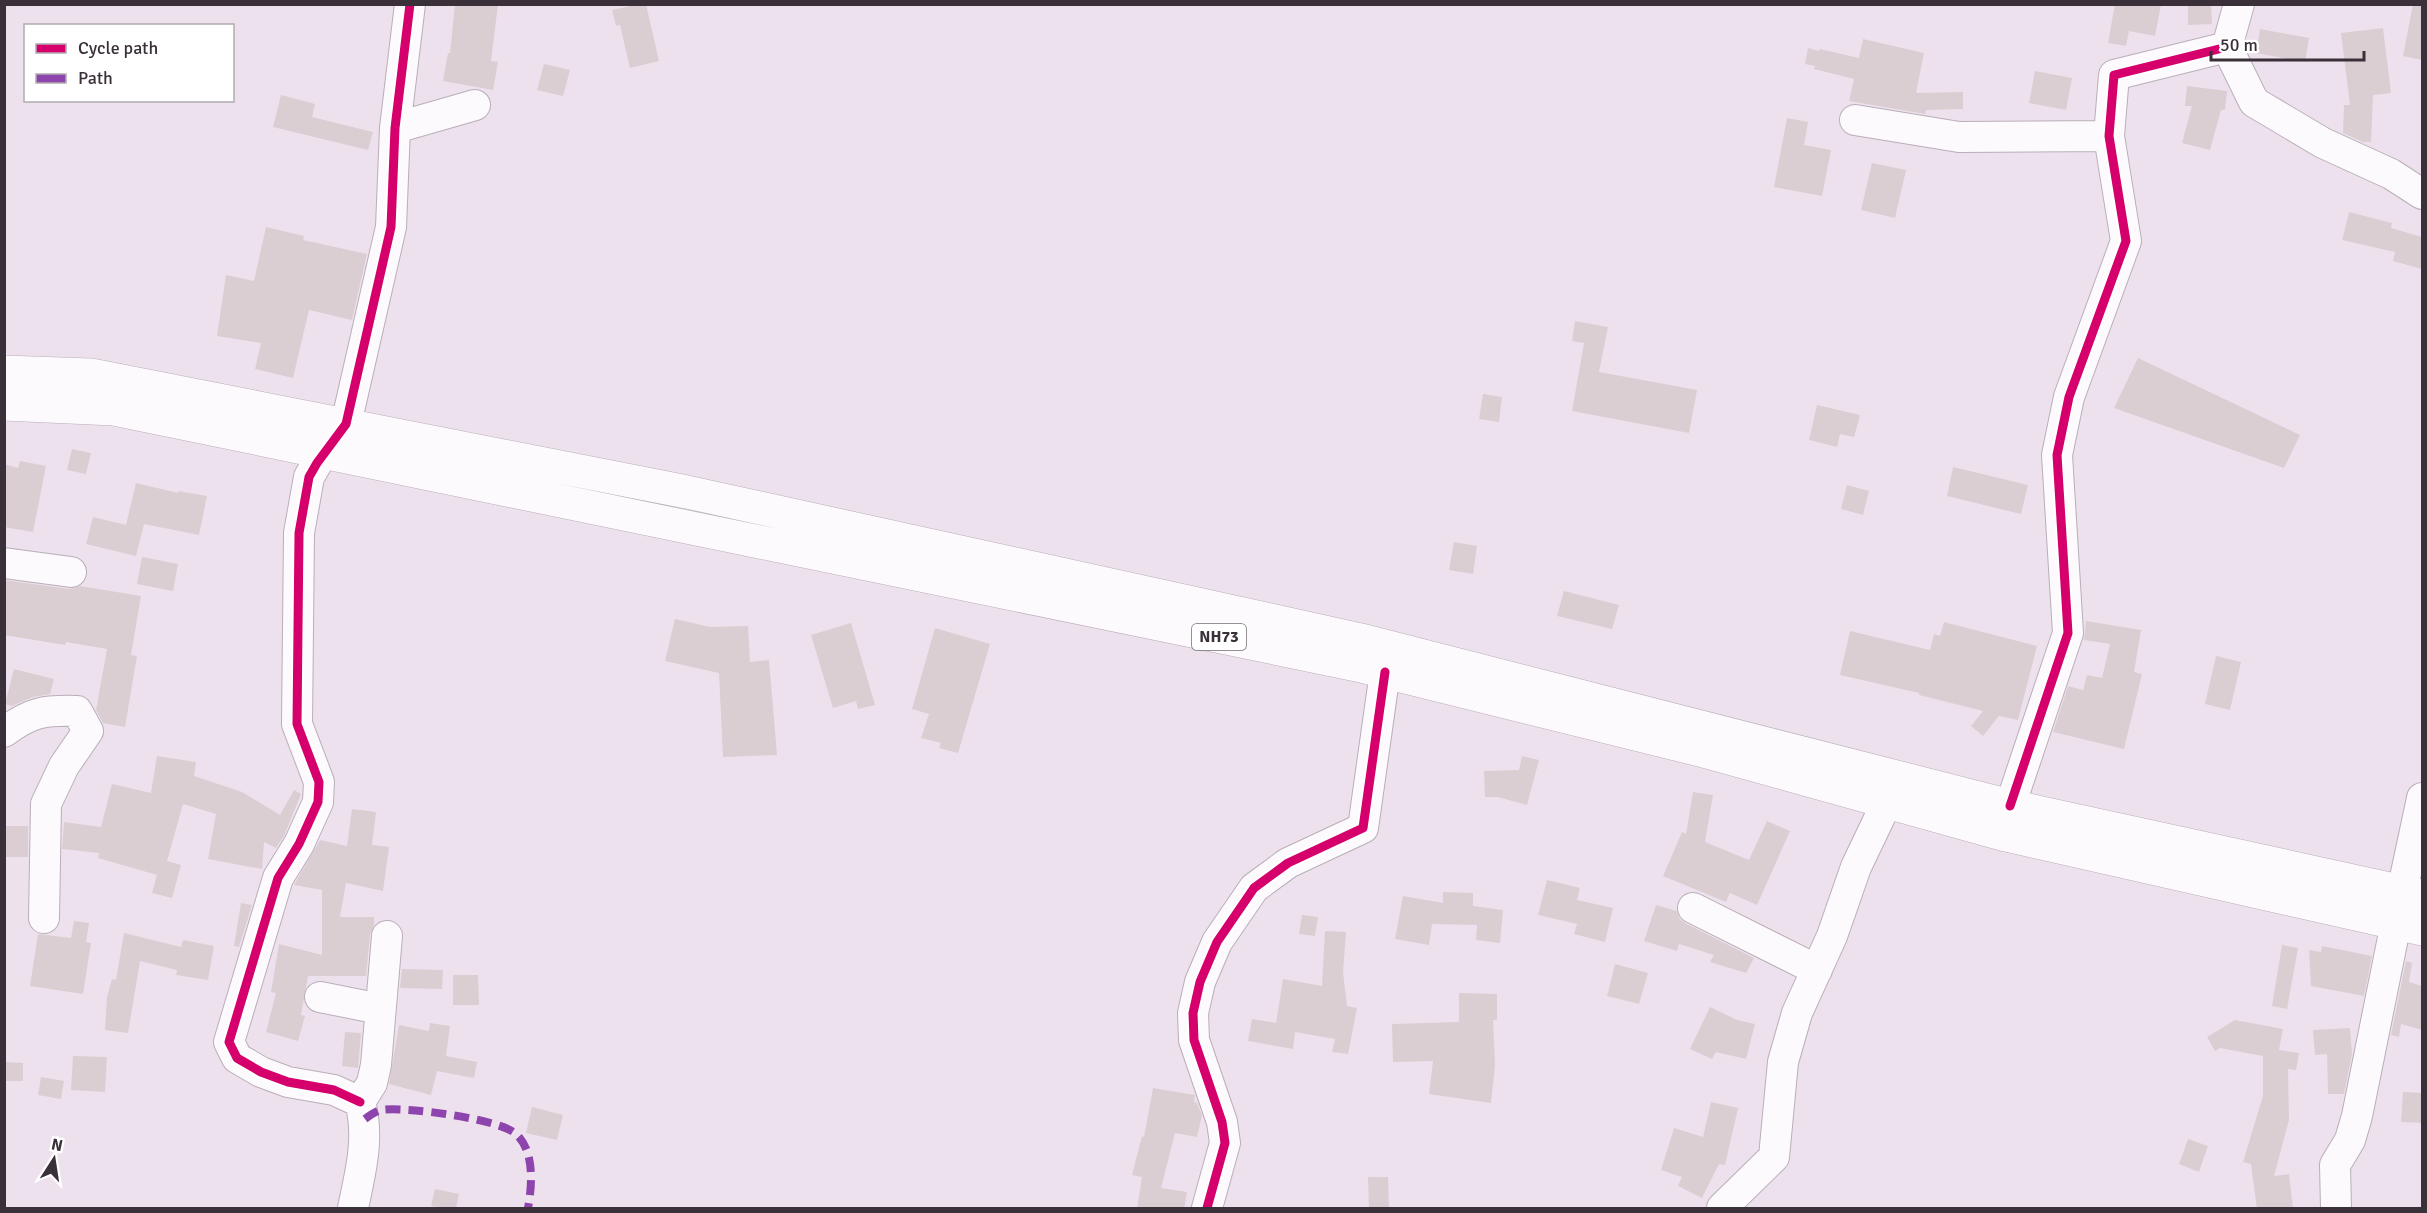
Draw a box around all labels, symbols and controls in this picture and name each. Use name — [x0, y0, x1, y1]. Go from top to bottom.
legend — [24, 24, 234, 102]
scale bar — [2211, 24, 2364, 62]
text: 50 m — [2220, 34, 2258, 56]
text: Cycle path — [78, 37, 158, 59]
text: Path — [78, 67, 113, 89]
road number: NH73 — [1192, 624, 1246, 650]
north arrow — [24, 1129, 84, 1189]
text: N — [49, 1134, 64, 1156]

